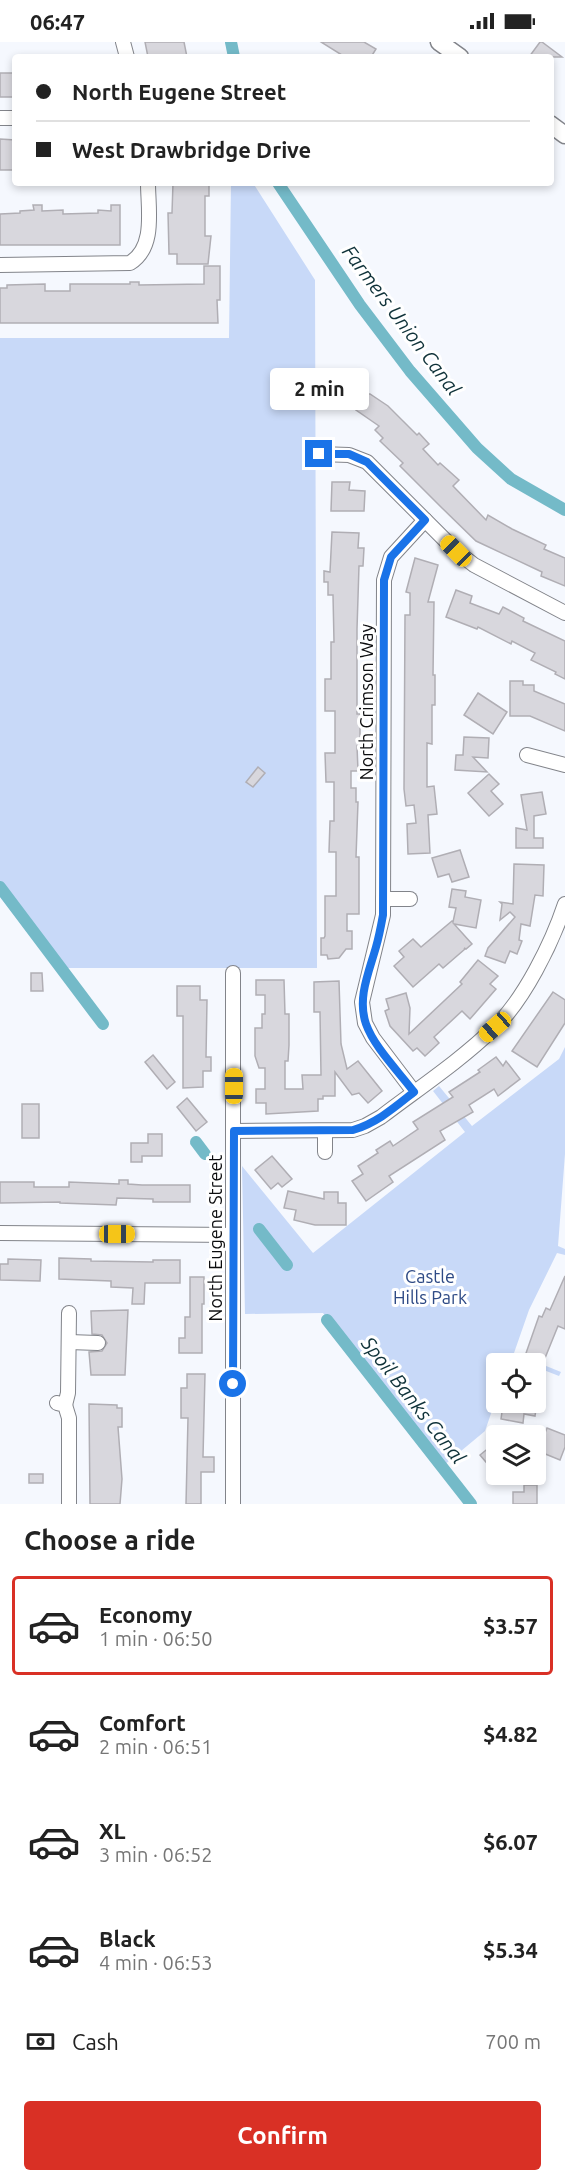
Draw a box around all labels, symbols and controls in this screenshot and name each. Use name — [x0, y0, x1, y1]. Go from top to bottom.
text: 06:47 — [30, 9, 85, 34]
text: North Eugene Street — [72, 79, 286, 104]
text: West Drawbridge Drive — [72, 137, 311, 162]
water label: Farmers Union Canal — [338, 240, 466, 400]
callout: 2 min — [270, 367, 368, 409]
text: 2 min — [294, 377, 345, 400]
route end — [305, 440, 332, 467]
car — [437, 532, 475, 570]
street label: North Crimson Way — [356, 623, 376, 780]
car — [476, 1008, 514, 1046]
car — [225, 1068, 243, 1104]
street label: North Eugene Street — [205, 1155, 225, 1321]
car — [99, 1225, 135, 1243]
park label: Castle Hills Park — [393, 1266, 467, 1307]
water label: Spoil Banks Canal — [357, 1331, 471, 1468]
map controls — [486, 1353, 546, 1485]
button: locate — [486, 1353, 546, 1413]
route start — [219, 1370, 246, 1397]
button: layers — [486, 1425, 546, 1485]
text: Choose a ride — [24, 1525, 196, 1555]
icon: car — [27, 1599, 81, 1653]
text: Economy — [99, 1602, 192, 1627]
text: $3.57 — [483, 1613, 538, 1638]
text: 1 min · 06:50 — [99, 1627, 213, 1650]
icon: car — [27, 1707, 81, 1761]
text: Comfort — [99, 1710, 186, 1735]
text: $4.82 — [483, 1721, 538, 1746]
text: 2 min · 06:51 — [99, 1735, 213, 1758]
icon: car — [27, 1815, 81, 1869]
text: XL — [99, 1818, 126, 1843]
text: $6.07 — [483, 1829, 538, 1854]
text: 3 min · 06:52 — [99, 1843, 213, 1866]
icon: car — [27, 1923, 81, 1977]
text: Black — [99, 1926, 156, 1951]
text: $5.34 — [483, 1937, 538, 1962]
text: 4 min · 06:53 — [99, 1951, 213, 1974]
icon: cash — [24, 2025, 57, 2058]
text: Cash — [72, 2029, 119, 2054]
text: 700 m — [485, 2030, 541, 2053]
button: Confirm — [24, 2101, 541, 2170]

